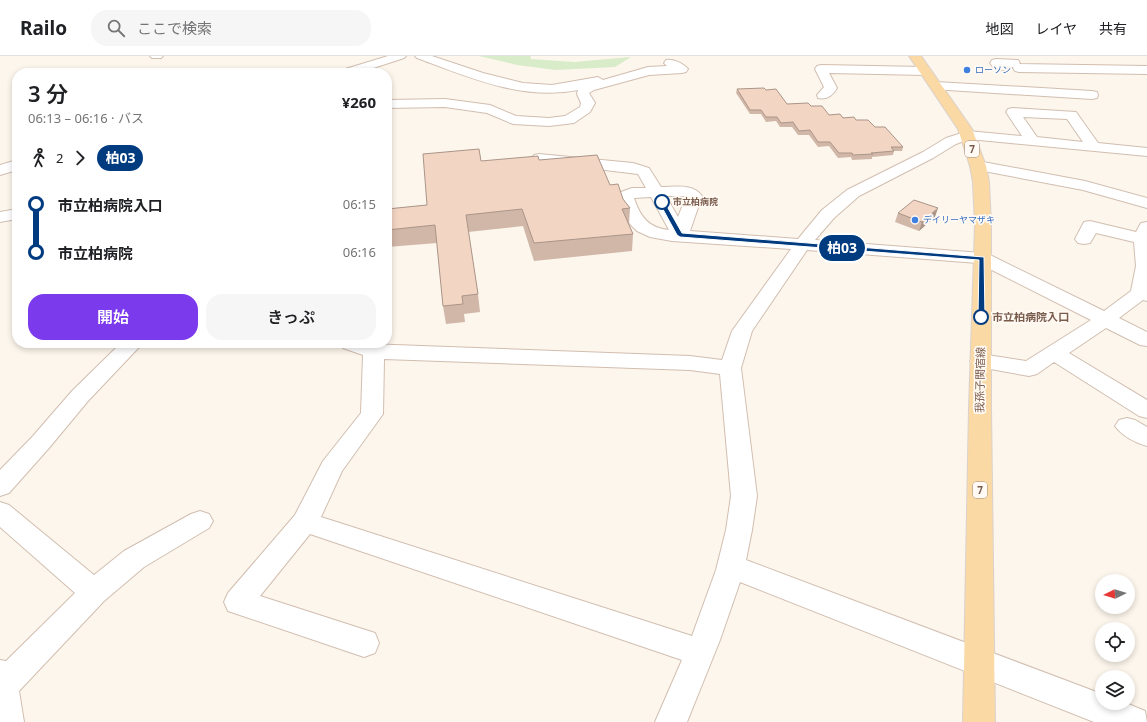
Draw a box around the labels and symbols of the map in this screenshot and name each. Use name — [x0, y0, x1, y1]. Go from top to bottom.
place label: ローソン — [975, 63, 1011, 76]
marker: ローソン — [962, 65, 972, 75]
road number: 7 — [965, 141, 979, 157]
marker: 市立柏病院 — [654, 194, 670, 210]
place label: 市立柏病院 — [673, 195, 718, 208]
place label: デイリーヤマザキ — [923, 213, 995, 226]
marker: デイリーヤマザキ — [910, 215, 920, 225]
line badge: 柏03 — [819, 235, 865, 261]
marker: 市立柏病院入口 — [973, 309, 989, 325]
place label: 市立柏病院入口 — [992, 309, 1069, 324]
street label: 我孫子関宿線 — [971, 347, 988, 413]
road number: 7 — [973, 482, 987, 498]
north arrow — [1095, 574, 1135, 614]

